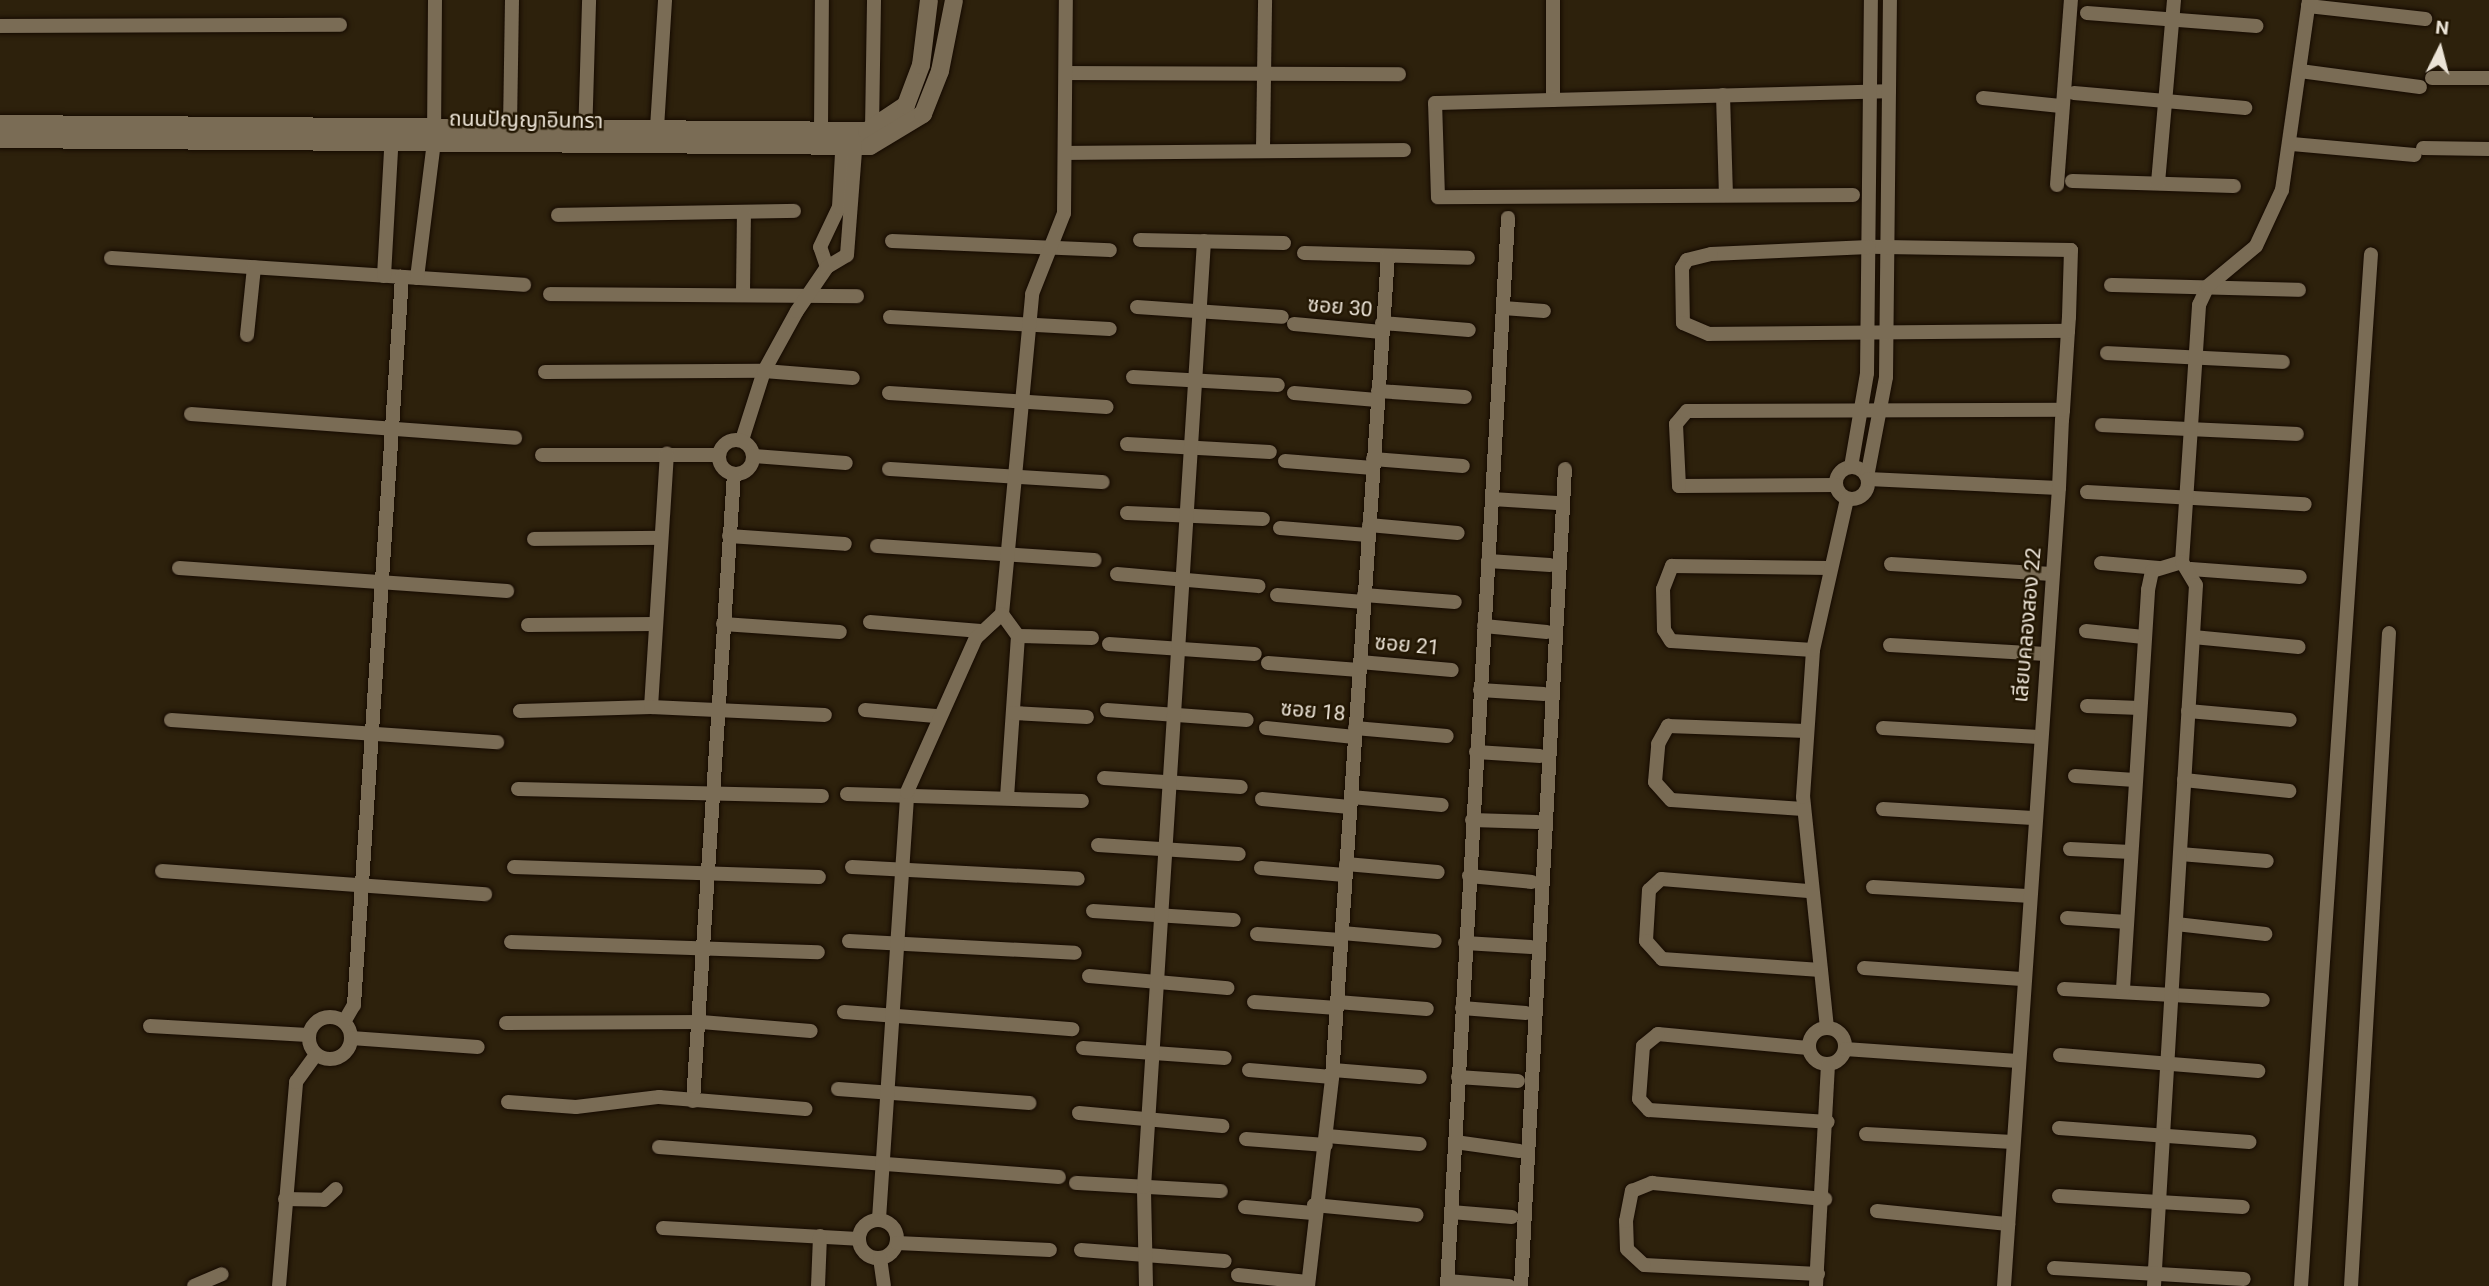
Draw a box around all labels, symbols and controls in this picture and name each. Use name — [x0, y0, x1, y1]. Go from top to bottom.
north arrow — [2405, 14, 2475, 84]
text: N — [2434, 15, 2450, 40]
street label: ถนนปัญญาอินทรา — [449, 106, 603, 134]
street label: ซอย 30 — [1307, 292, 1373, 322]
street label: เลียบคลองสอง 22 — [2008, 546, 2046, 704]
street label: ซอย 21 — [1374, 630, 1440, 660]
street label: ซอย 18 — [1280, 696, 1346, 726]

